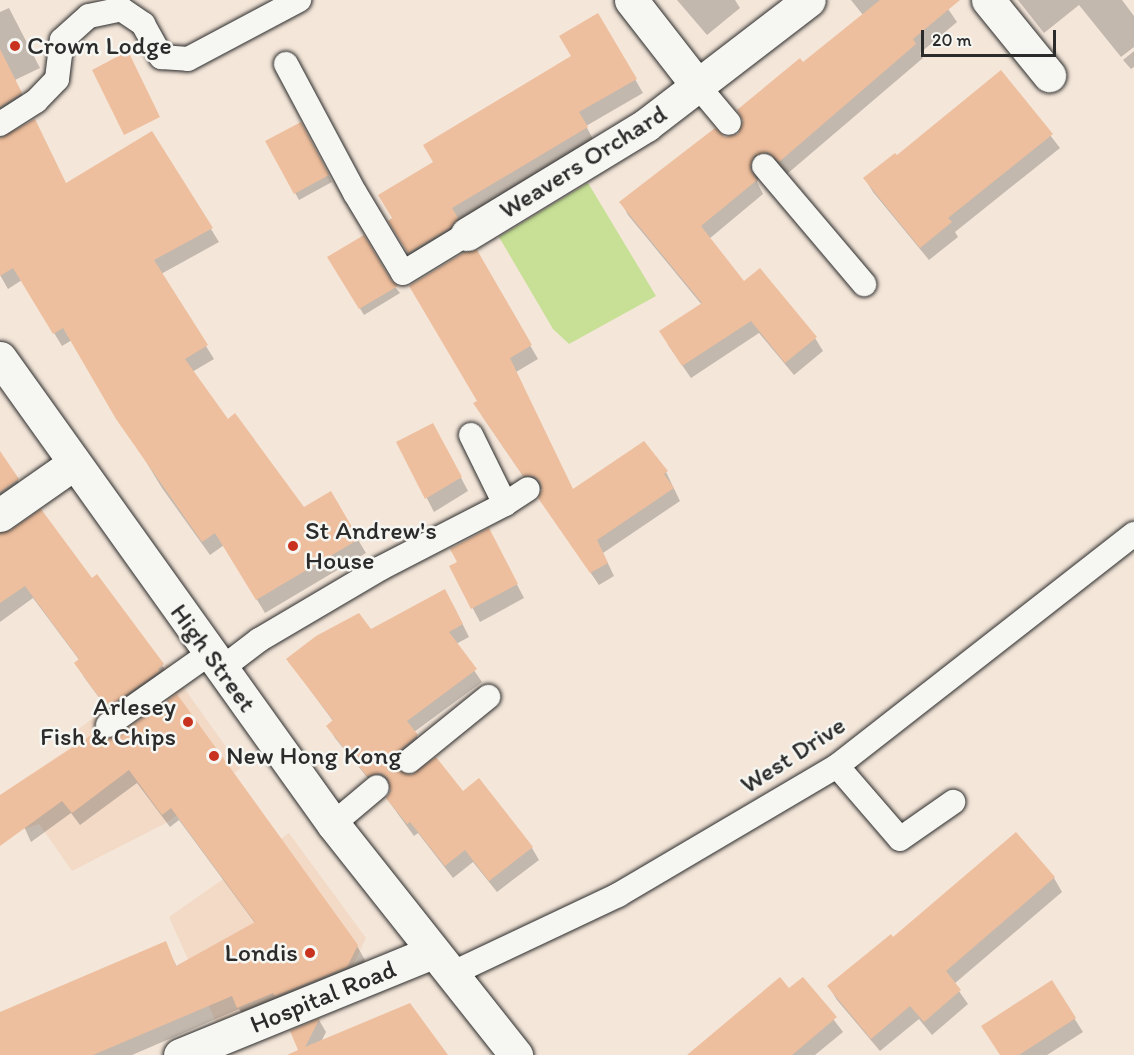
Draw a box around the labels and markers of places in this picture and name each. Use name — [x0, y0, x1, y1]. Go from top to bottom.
place label: Crown Lodge — [27, 30, 172, 62]
marker: Crown Lodge — [8, 39, 22, 53]
place label: St Andrew's House — [305, 515, 437, 576]
marker: St Andrew's House — [286, 539, 300, 553]
place label: Arlesey Fish & Chips — [41, 691, 176, 752]
marker: Arlesey Fish & Chips — [181, 715, 195, 729]
place label: New Hong Kong — [226, 740, 402, 772]
marker: New Hong Kong — [207, 749, 221, 763]
place label: Londis — [225, 937, 298, 969]
marker: Londis — [303, 946, 317, 960]

